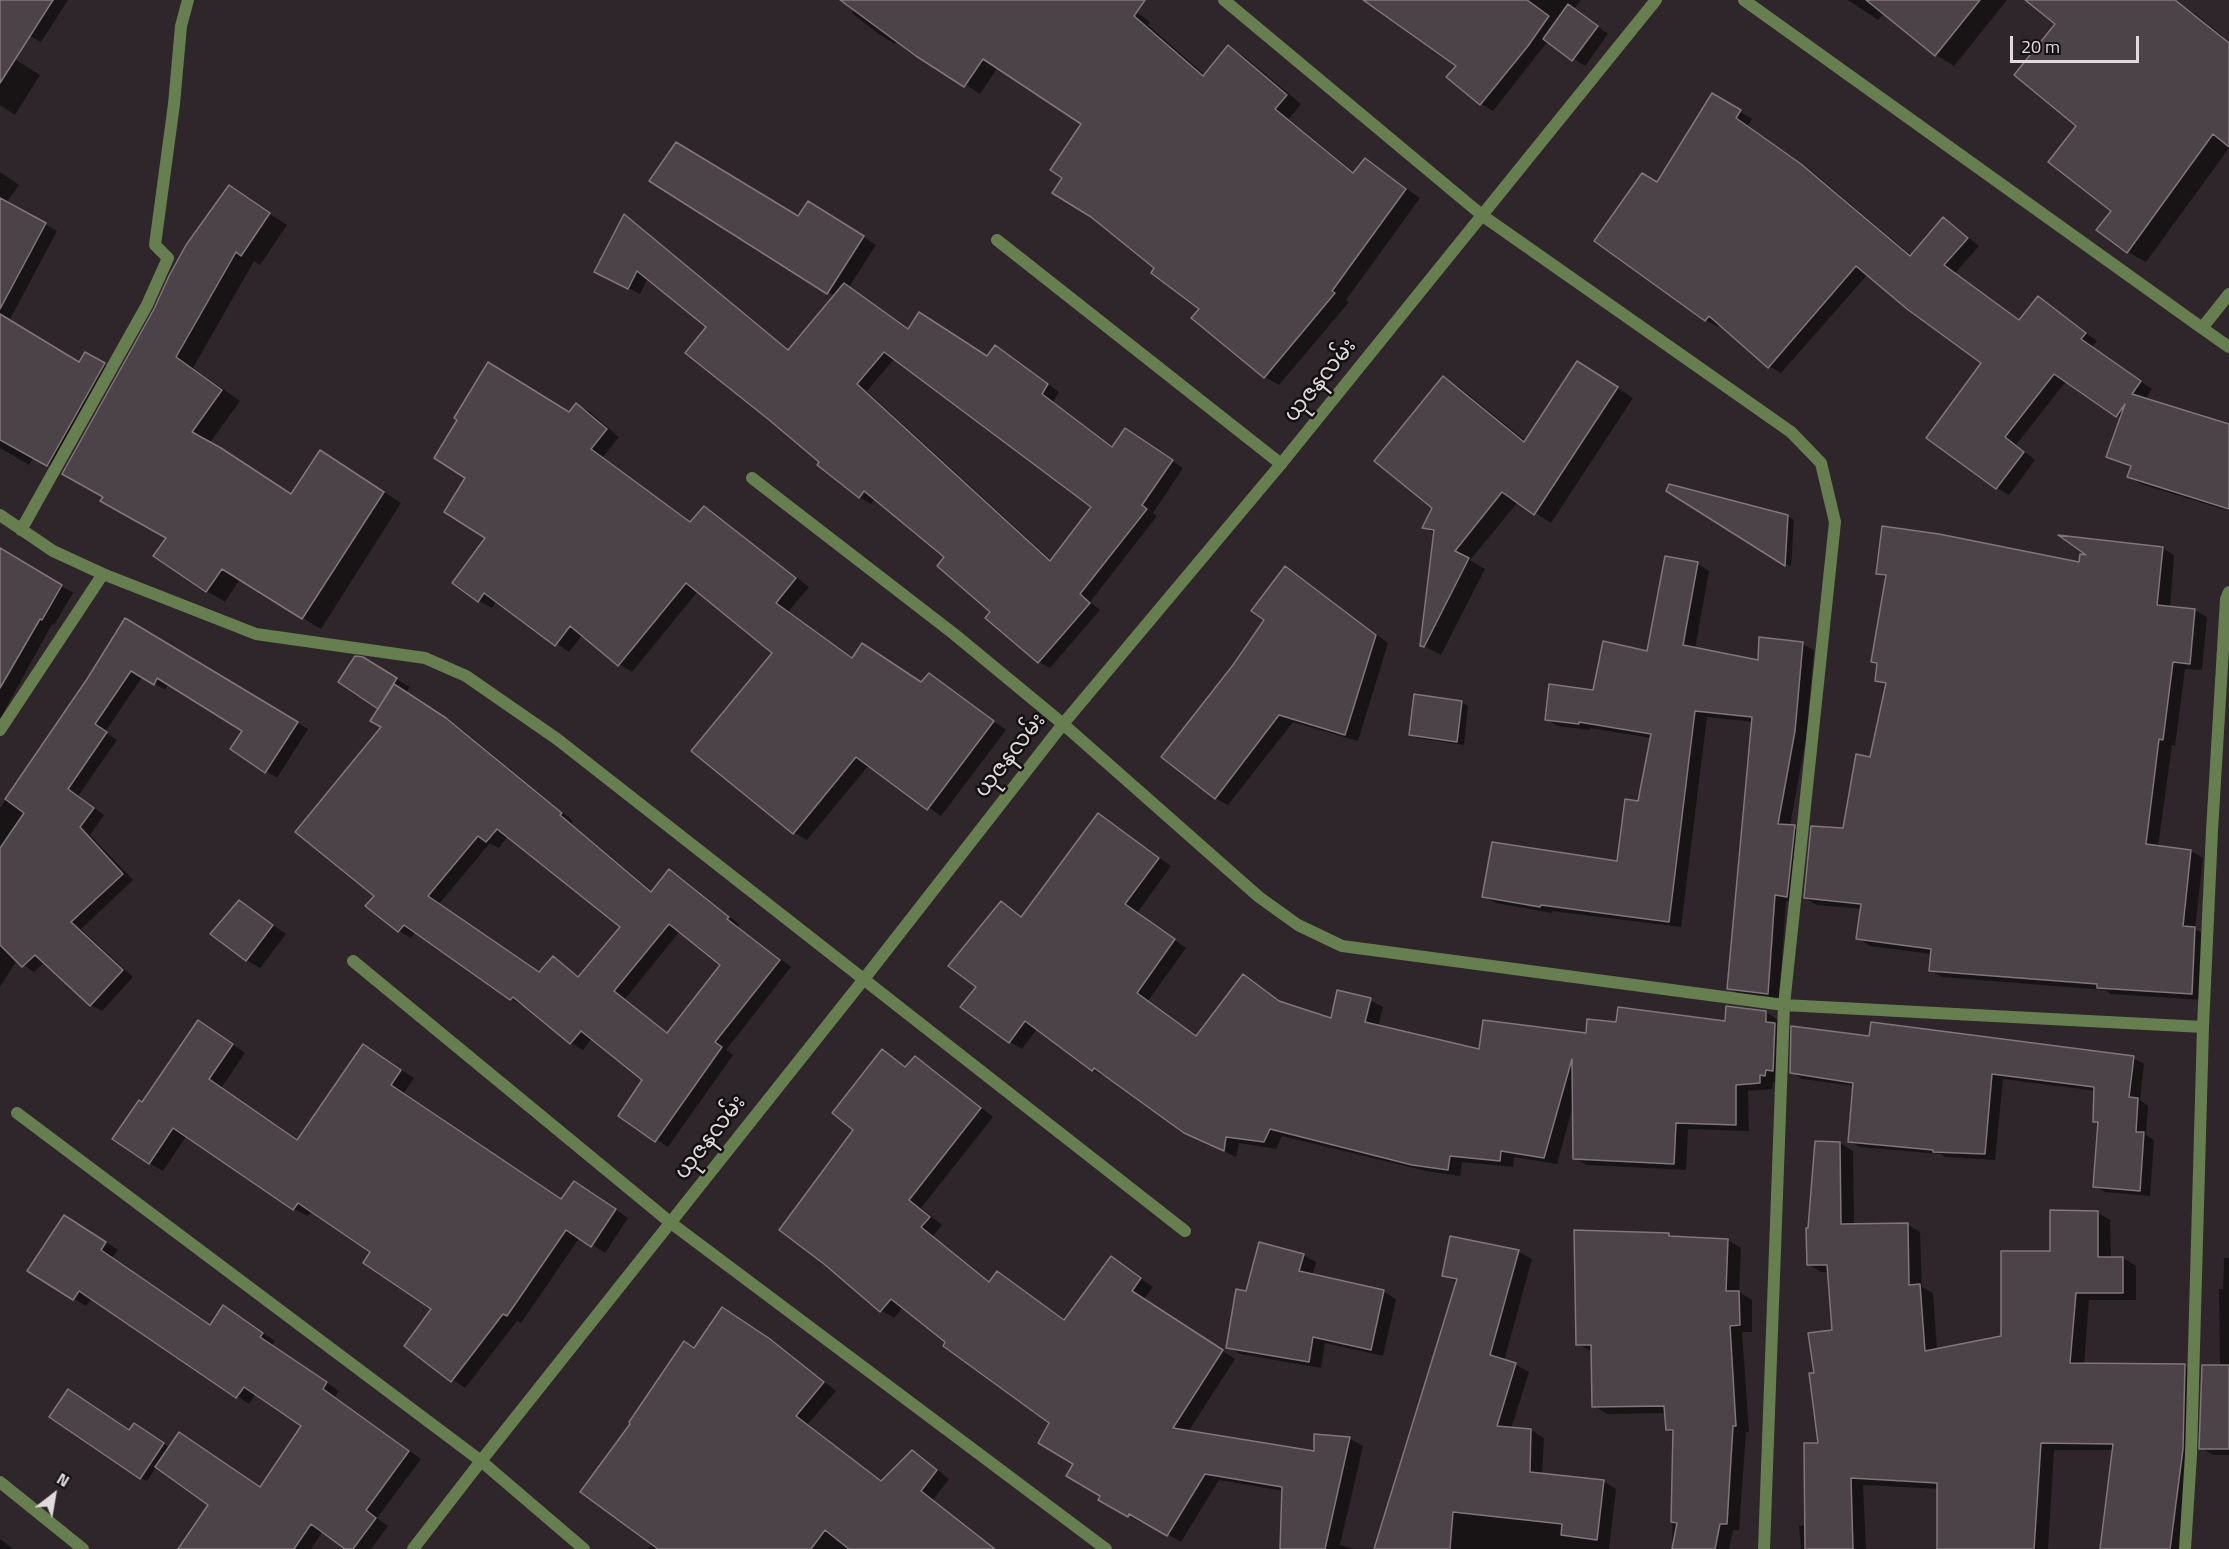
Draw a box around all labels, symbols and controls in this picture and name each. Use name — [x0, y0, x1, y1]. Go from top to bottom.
scale bar — [2013, 24, 2142, 62]
text: 20 m — [2021, 33, 2060, 60]
street label: ယုဇနလမ်း — [1279, 334, 1363, 428]
street label: ယုဇနလမ်း — [970, 709, 1052, 803]
street label: ယုဇနလမ်း — [670, 1091, 752, 1185]
north arrow — [24, 1465, 84, 1525]
text: N — [52, 1466, 74, 1493]

